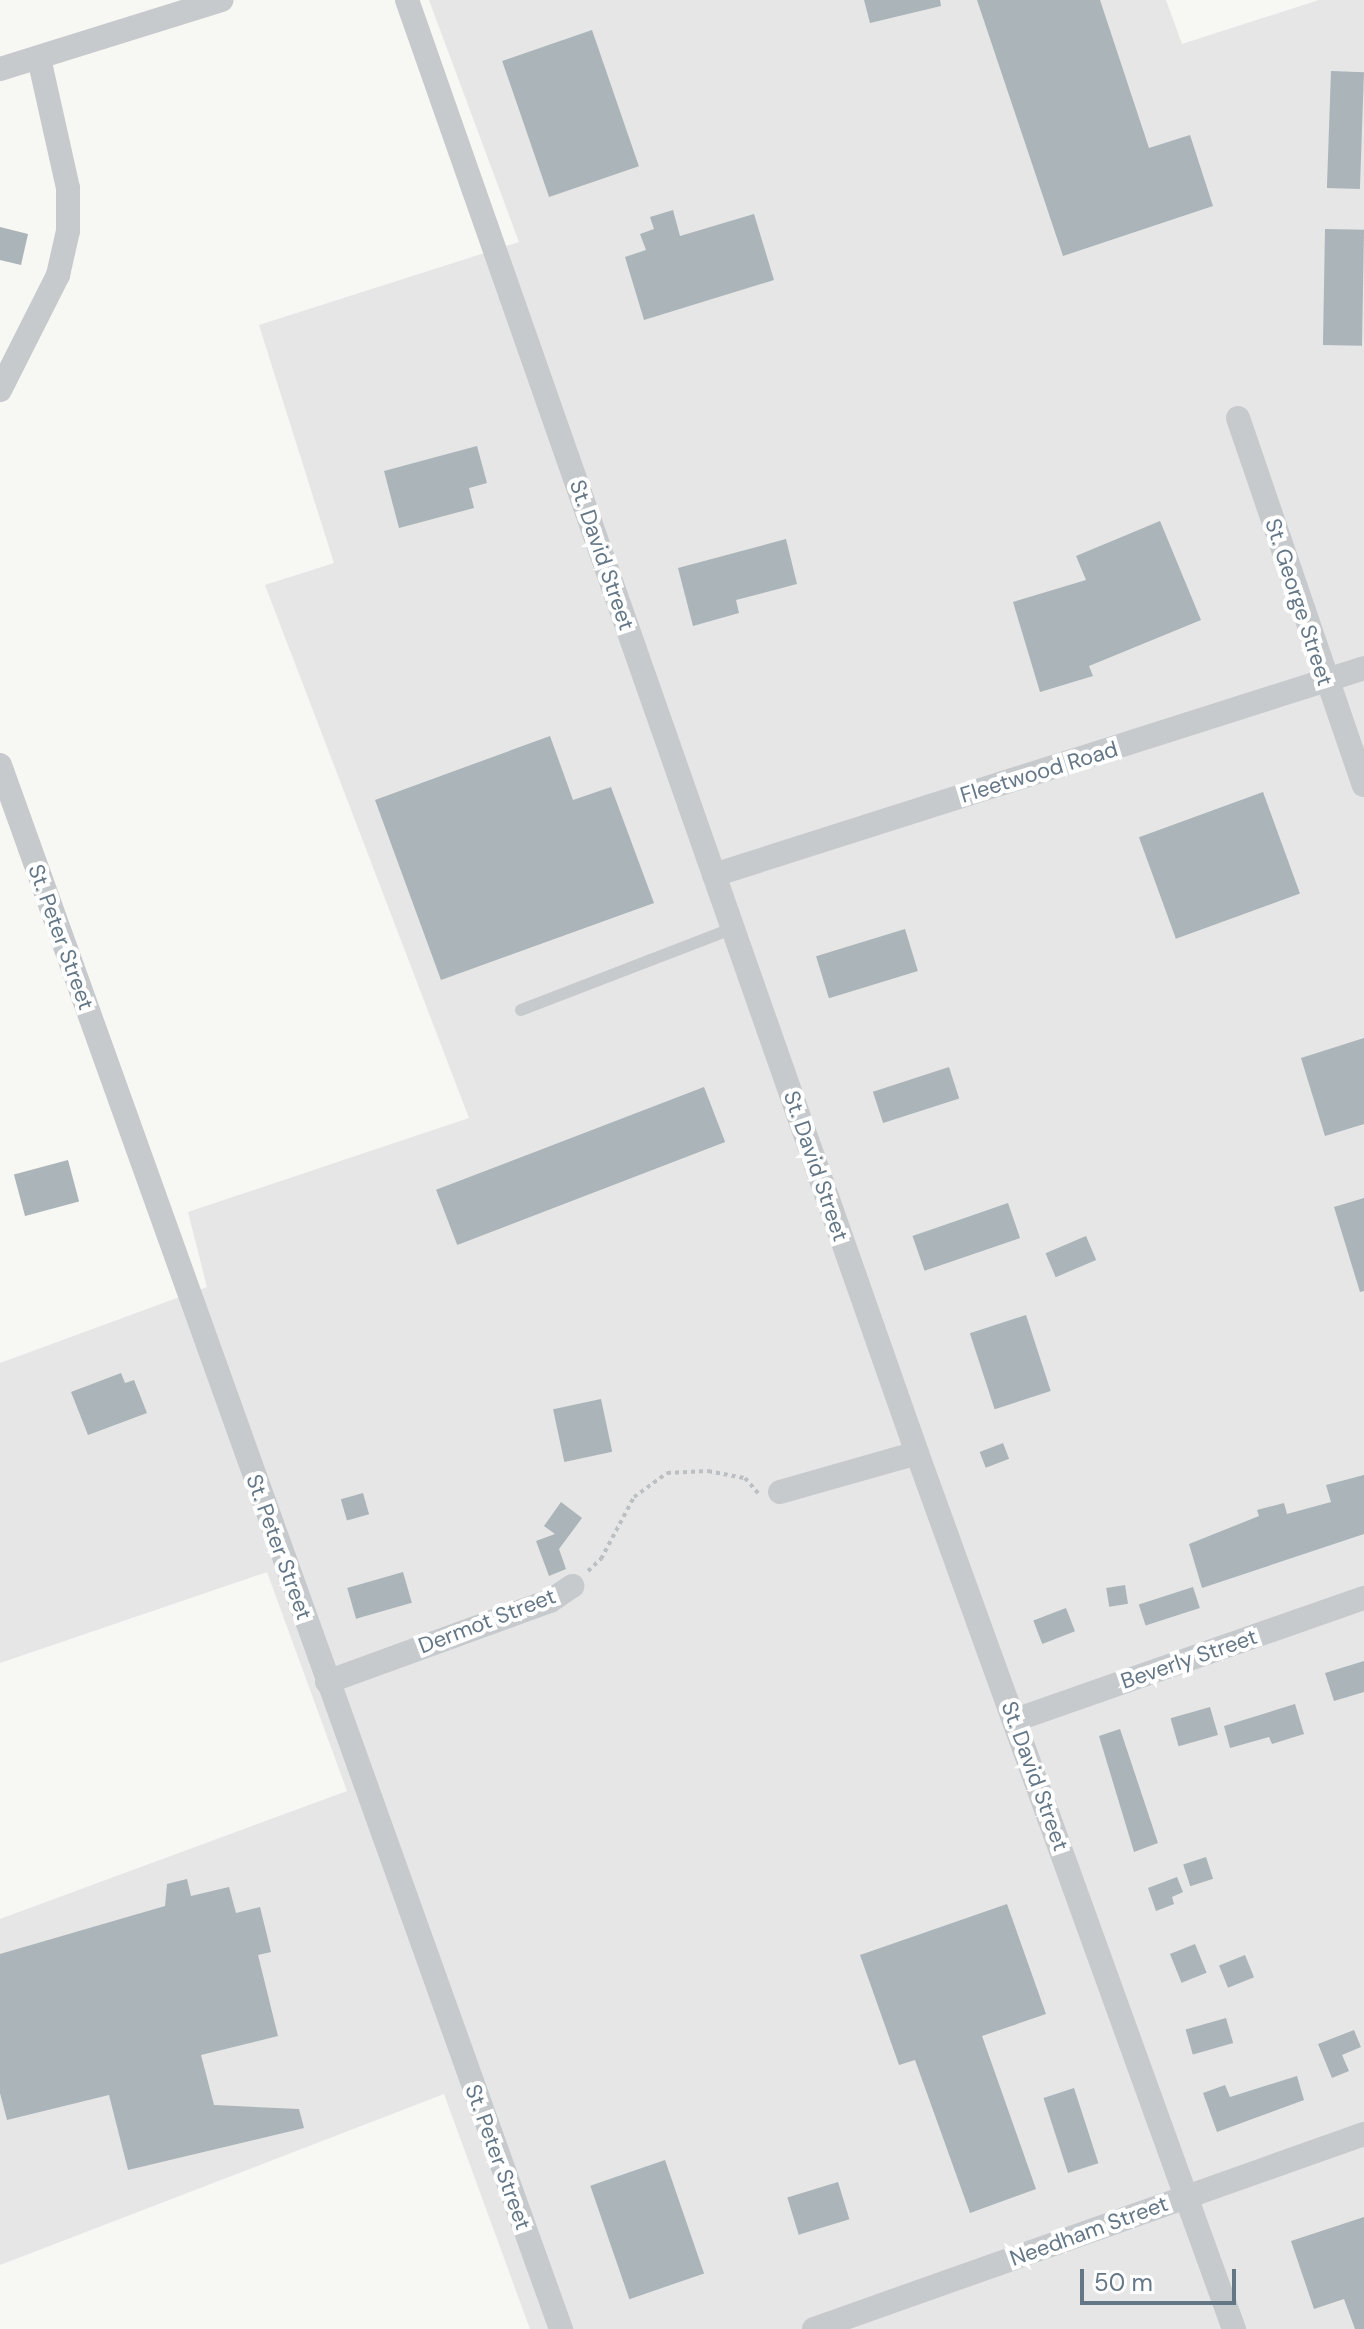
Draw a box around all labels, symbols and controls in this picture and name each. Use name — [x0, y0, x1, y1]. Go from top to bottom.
street label: St. David Street — [564, 476, 640, 634]
street label: St. George Street — [1260, 515, 1338, 689]
street label: Fleetwood Road — [957, 736, 1121, 808]
street label: St. Peter Street — [22, 861, 100, 1013]
street label: St. David Street — [778, 1087, 854, 1245]
street label: St. Peter Street — [240, 1471, 318, 1623]
street label: Dermot Street — [415, 1583, 559, 1659]
street label: Beverly Street — [1117, 1623, 1261, 1695]
street label: St. David Street — [996, 1698, 1074, 1854]
street label: St. Peter Street — [459, 2081, 537, 2233]
street label: Needham Street — [1006, 2190, 1172, 2272]
scale bar — [1084, 2253, 1240, 2303]
text: 50 m — [1094, 2267, 1153, 2298]

